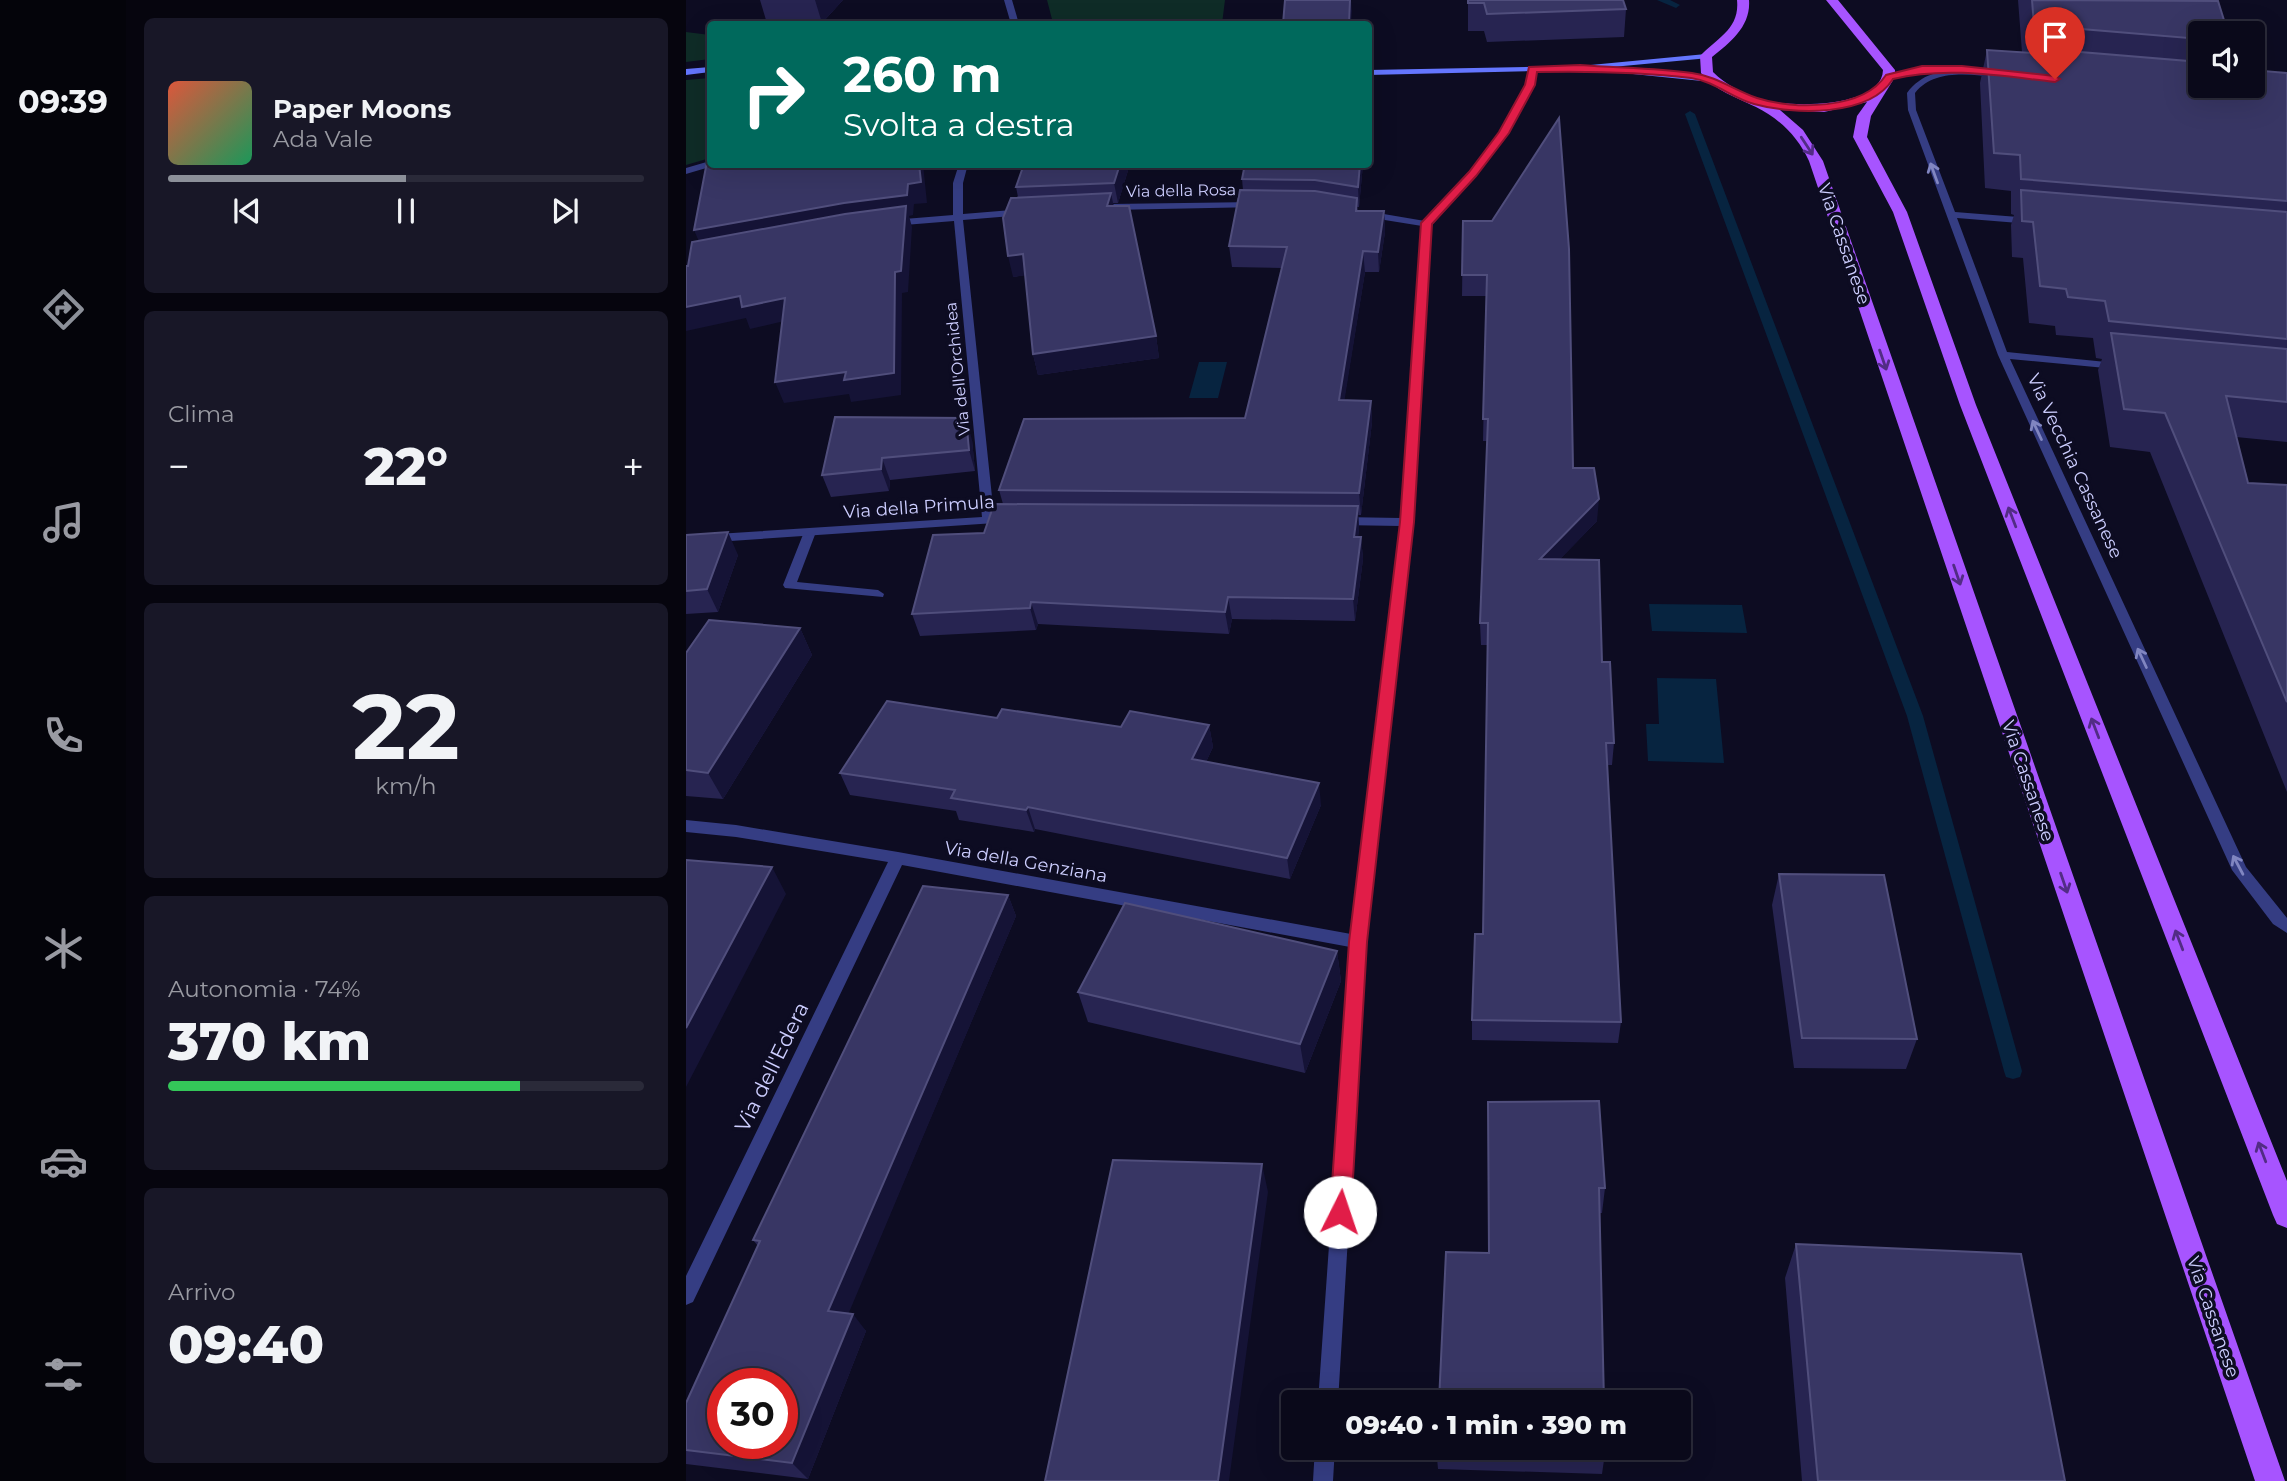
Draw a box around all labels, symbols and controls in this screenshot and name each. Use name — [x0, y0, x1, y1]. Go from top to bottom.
pin — [2025, 7, 2085, 79]
icon: arrive — [2036, 18, 2074, 56]
map controls — [2188, 21, 2265, 98]
button: sound — [2188, 21, 2265, 98]
text: 260 m — [843, 45, 1002, 104]
icon: right — [728, 49, 819, 140]
text: 09:39 — [18, 82, 108, 121]
text: Paper Moons — [273, 93, 451, 125]
text: Svolta a destra — [843, 105, 1075, 144]
text: Ada Vale — [273, 125, 373, 153]
one-way arrow — [1800, 136, 1815, 155]
one-way arrow — [1927, 163, 1939, 185]
street label: Via della Rosa — [1126, 180, 1236, 201]
street label: Via Cassanese — [1813, 181, 1875, 308]
icon: previous — [228, 192, 266, 230]
icon: pause — [387, 192, 425, 230]
icon: next — [546, 192, 584, 230]
icon: directions — [39, 285, 88, 334]
street label: Via dell'Orchidea — [941, 301, 974, 437]
one-way arrow — [1877, 349, 1890, 371]
street label: Via Vecchia Cassanese — [2022, 370, 2128, 562]
text: Clima — [168, 400, 235, 428]
one-way arrow — [2030, 420, 2043, 441]
text: 22° — [364, 435, 448, 498]
text: − — [168, 443, 190, 490]
text: + — [622, 443, 644, 490]
street label: Via della Primula — [843, 491, 995, 523]
icon: music — [39, 498, 88, 547]
one-way arrow — [2004, 506, 2017, 528]
one-way arrow — [1952, 564, 1964, 586]
one-way arrow — [2135, 648, 2148, 669]
text: 22 — [352, 671, 460, 782]
icon: phone — [39, 711, 88, 760]
street label: Via Cassanese — [1997, 718, 2059, 845]
one-way arrow — [2088, 718, 2101, 740]
text: km/h — [375, 772, 437, 800]
street label: Via della Genziana — [943, 837, 1109, 887]
one-way arrow — [2231, 855, 2245, 875]
one-way arrow — [2059, 871, 2071, 893]
icon: climate — [39, 924, 88, 973]
one-way arrow — [2171, 930, 2184, 951]
text: Autonomia · 74% — [168, 975, 361, 1003]
street label: Via dell'Edera — [729, 998, 814, 1136]
text: 370 km — [168, 1010, 371, 1073]
icon: car — [39, 1137, 88, 1186]
one-way arrow — [2255, 1141, 2267, 1163]
position arrow — [1303, 1175, 1377, 1249]
street label: Via Cassanese — [2182, 1254, 2244, 1381]
text: Arrivo — [168, 1278, 235, 1306]
text: 09:40 — [168, 1313, 324, 1376]
icon: filters — [39, 1350, 88, 1399]
speed limit sign: 30 — [707, 1368, 798, 1459]
text: 09:40 · 1 min · 390 m — [1345, 1409, 1627, 1441]

